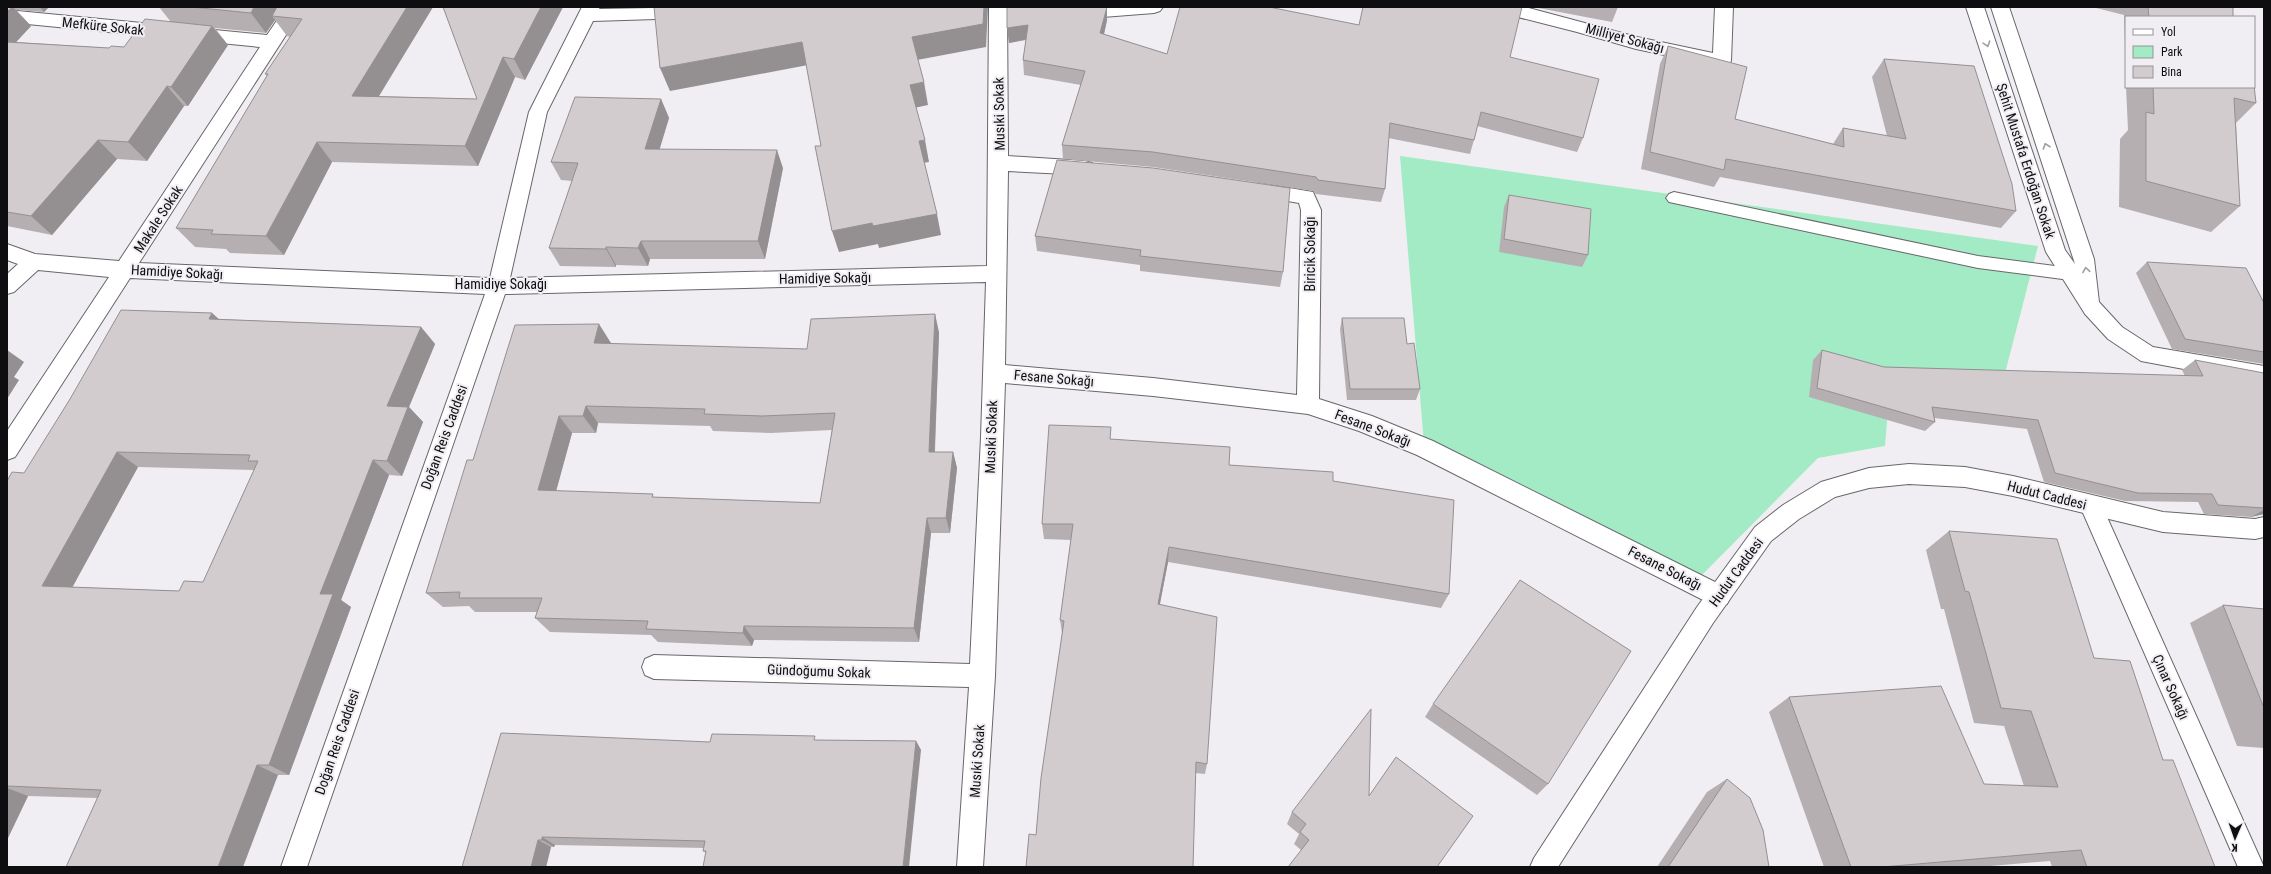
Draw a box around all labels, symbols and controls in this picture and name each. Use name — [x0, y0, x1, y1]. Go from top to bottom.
street label: Mefküre Sokak — [61, 14, 145, 38]
legend — [2125, 16, 2255, 88]
street label: Milliyet Sokağı — [1584, 20, 1666, 56]
text: Yol — [2161, 25, 2176, 39]
one-way arrow — [1982, 40, 1991, 47]
text: Park — [2161, 45, 2183, 59]
text: Bina — [2161, 65, 2182, 79]
street label: Musıki Sokak — [990, 76, 1008, 151]
street label: Şehit Mustafa Erdoğan Sokak — [1993, 81, 2059, 241]
one-way arrow — [2042, 143, 2050, 150]
street label: Makale Sokak — [130, 182, 186, 256]
street label: Biricik Sokağı — [1302, 216, 1318, 292]
street label: Hamidiye Sokağı — [130, 262, 224, 282]
one-way arrow — [2082, 267, 2091, 273]
street label: Hamidiye Sokağı — [779, 269, 871, 287]
street label: Hamidiye Sokağı — [455, 276, 547, 292]
street label: Fesane Sokağı — [1013, 367, 1095, 389]
street label: Doğan Reis Caddesi — [418, 383, 470, 491]
street label: Musıki Sokak — [982, 399, 1000, 474]
street label: Fesane Sokağı — [1333, 406, 1413, 450]
street label: Hudut Caddesi — [2006, 477, 2088, 513]
street label: Hudut Caddesi — [1706, 534, 1766, 610]
street label: Fesane Sokağı — [1626, 543, 1704, 593]
street label: Çınar Sokağı — [2150, 652, 2192, 722]
street label: Gündoğumu Sokak — [767, 661, 872, 681]
street label: Doğan Reis Caddesi — [312, 687, 362, 797]
street label: Musıki Sokak — [966, 723, 988, 798]
north arrow — [2215, 818, 2255, 858]
text: K — [2230, 841, 2238, 854]

